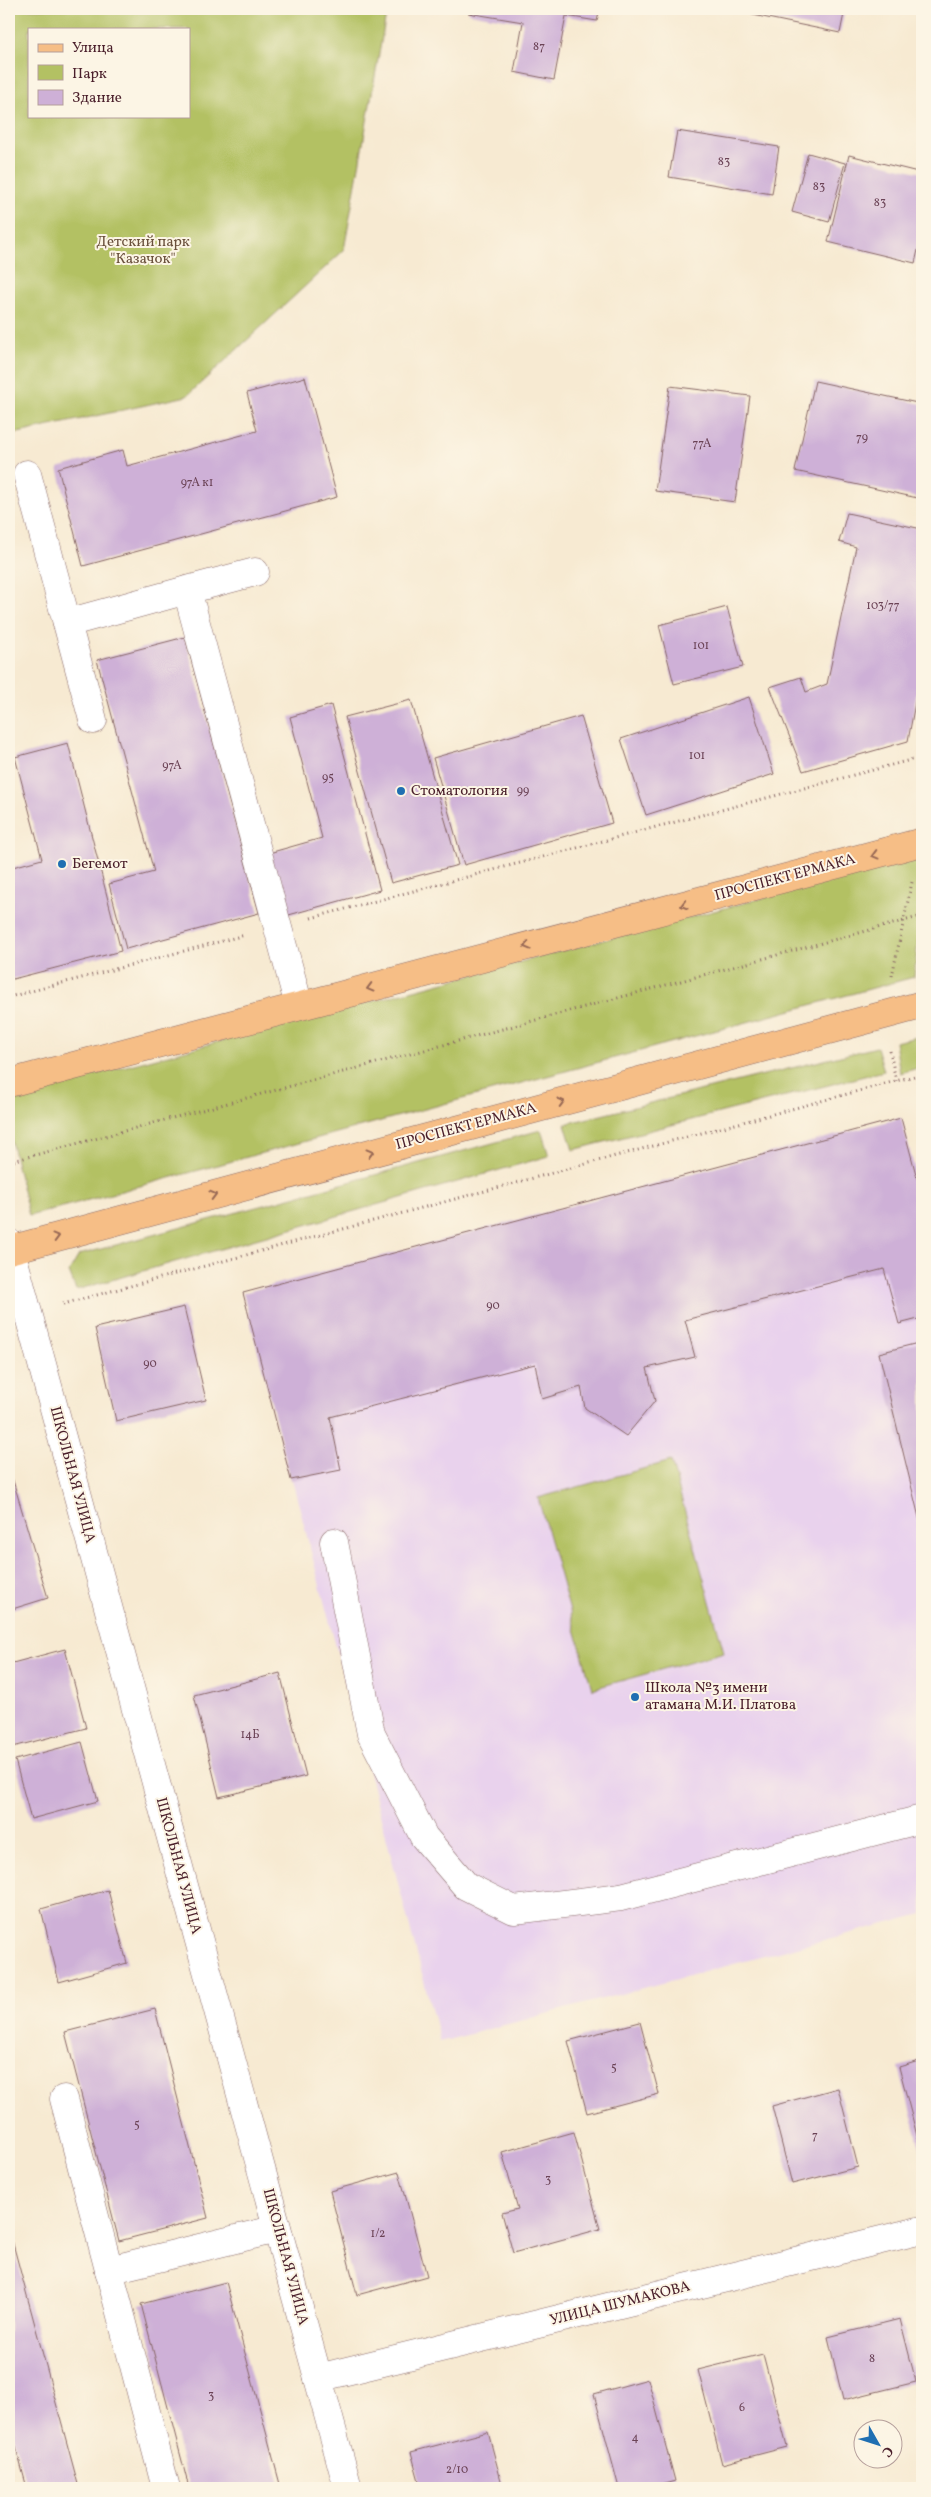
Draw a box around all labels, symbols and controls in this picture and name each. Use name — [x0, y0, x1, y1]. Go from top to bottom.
legend — [28, 28, 190, 118]
text: Улица — [72, 38, 114, 59]
house number: 87 — [533, 39, 545, 55]
text: Парк — [72, 64, 107, 85]
text: Здание — [72, 88, 122, 109]
house number: 83 — [718, 154, 730, 170]
house number: 83 — [813, 179, 825, 195]
house number: 83 — [874, 195, 886, 211]
park label: Детский парк "Казачок" — [96, 232, 190, 270]
house number: 79 — [856, 430, 868, 446]
house number: 77А — [693, 436, 712, 452]
house number: 97А к1 — [181, 475, 213, 491]
house number: 103/77 — [866, 598, 900, 614]
house number: 101 — [693, 638, 709, 654]
house number: 101 — [689, 748, 705, 764]
house number: 97А — [162, 758, 182, 774]
house number: 95 — [322, 770, 334, 786]
place label: Стоматология — [411, 781, 508, 802]
house number: 99 — [517, 783, 529, 799]
marker: Стоматология — [395, 785, 407, 797]
street label: ПРОСПЕКТ ЕРМАКА — [712, 849, 858, 907]
one-way arrow — [872, 849, 880, 859]
place label: Бегемот — [72, 854, 128, 875]
marker: Бегемот — [56, 858, 68, 870]
one-way arrow — [680, 899, 689, 910]
one-way arrow — [522, 940, 531, 951]
one-way arrow — [366, 982, 374, 992]
one-way arrow — [556, 1097, 565, 1108]
street label: ПРОСПЕКТ ЕРМАКА — [393, 1098, 539, 1156]
one-way arrow — [365, 1148, 374, 1159]
one-way arrow — [208, 1190, 217, 1201]
one-way arrow — [51, 1233, 59, 1243]
house number: 90 — [486, 1298, 500, 1314]
house number: 90 — [143, 1356, 157, 1372]
street label: ШКОЛЬНАЯ УЛИЦА — [44, 1404, 100, 1546]
place label: Школа №3 имени атамана М.И. Платова — [645, 1678, 796, 1716]
marker: Школа №3 имени атамана М.И. Платова — [629, 1691, 641, 1703]
house number: 14Б — [240, 1727, 260, 1743]
street label: ШКОЛЬНАЯ УЛИЦА — [150, 1795, 206, 1937]
house number: 5 — [611, 2060, 617, 2076]
house number: 5 — [134, 2117, 140, 2133]
house number: 7 — [812, 2128, 818, 2144]
house number: 3 — [545, 2172, 551, 2188]
street label: ШКОЛЬНАЯ УЛИЦА — [257, 2186, 313, 2328]
house number: 1/2 — [371, 2226, 385, 2242]
street label: УЛИЦА ШУМАКОВА — [548, 2276, 693, 2332]
house number: 8 — [869, 2351, 875, 2367]
house number: 3 — [208, 2388, 214, 2404]
house number: 6 — [739, 2400, 745, 2416]
north arrow — [854, 2420, 904, 2470]
house number: 4 — [631, 2430, 639, 2446]
text: С — [877, 2442, 897, 2461]
house number: 2/10 — [446, 2462, 468, 2478]

